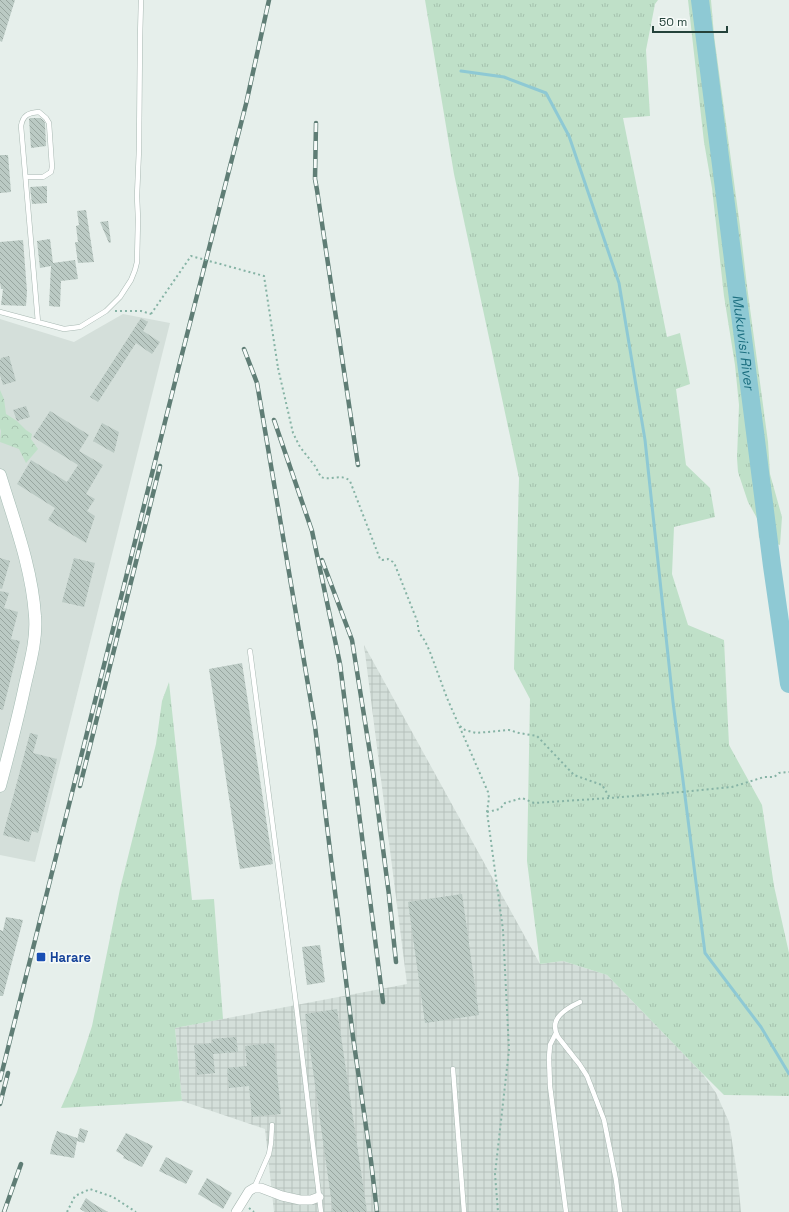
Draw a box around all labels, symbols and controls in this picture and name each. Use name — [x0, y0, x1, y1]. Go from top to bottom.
scale bar — [653, 8, 727, 34]
text: 50 m — [659, 14, 687, 30]
water label: Mukuvisi River — [729, 294, 759, 392]
place label: Harare — [50, 949, 91, 966]
marker: Harare — [35, 951, 47, 963]

